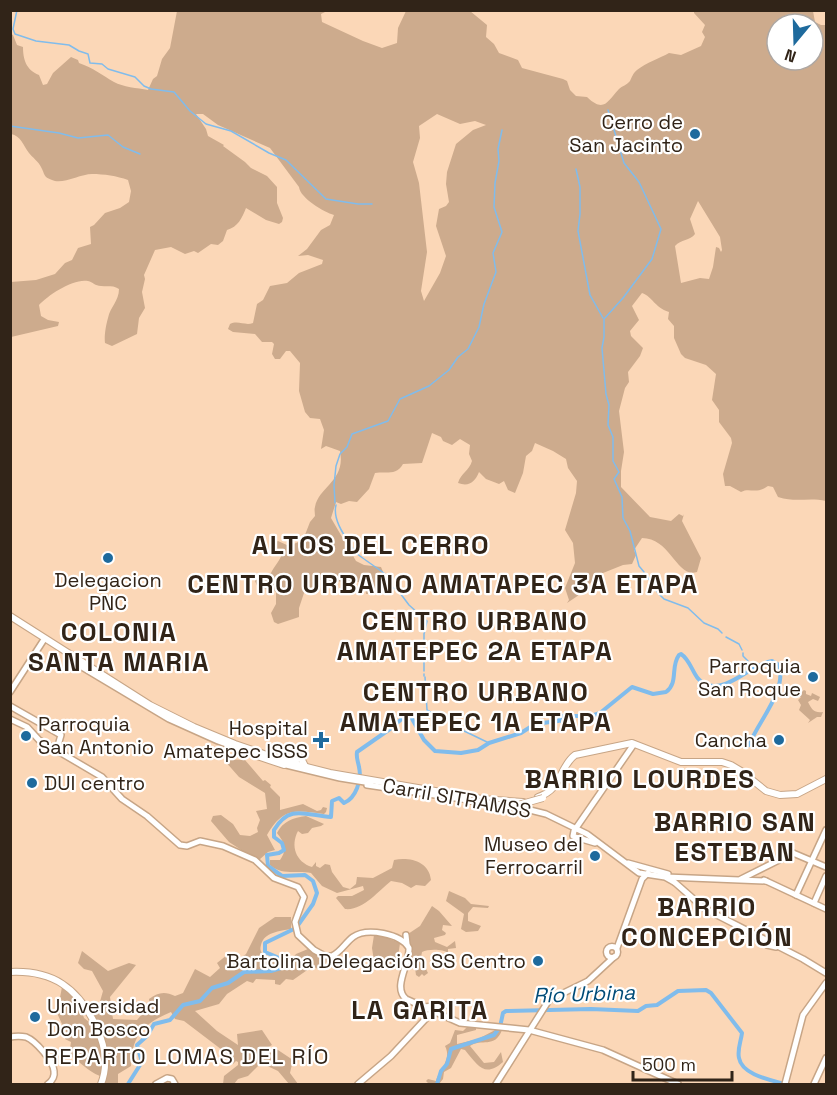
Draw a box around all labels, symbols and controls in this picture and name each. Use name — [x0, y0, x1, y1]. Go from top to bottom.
north arrow — [765, 12, 825, 72]
text: N — [782, 44, 799, 67]
place label: Cerro de San Jacinto — [569, 109, 683, 158]
marker: Cerro de San Jacinto — [688, 127, 702, 141]
district label: ALTOS DEL CERRO — [252, 528, 490, 562]
marker: Delegacion PNC — [101, 551, 115, 565]
place label: Delegacion PNC — [54, 567, 162, 616]
district label: CENTRO URBANO AMATAPEC 3A ETAPA — [187, 567, 699, 601]
district label: CENTRO URBANO AMATEPEC 2A ETAPA — [337, 604, 613, 668]
district label: COLONIA SANTA MARIA — [28, 615, 210, 679]
place label: Parroquia San Roque — [698, 653, 801, 702]
marker: Parroquia San Roque — [806, 670, 820, 684]
district label: CENTRO URBANO AMATEPEC 1A ETAPA — [340, 675, 612, 739]
place label: Parroquia San Antonio — [38, 711, 154, 760]
place label: Hospital Amatepec ISSS — [163, 715, 308, 764]
place label: Cancha — [695, 727, 767, 753]
marker: Parroquia San Antonio — [19, 729, 33, 743]
marker: Hospital Amatepec ISSS — [312, 731, 330, 749]
marker: Cancha — [772, 733, 786, 747]
district label: BARRIO LOURDES — [525, 762, 755, 796]
place label: DUI centro — [44, 770, 145, 796]
street label: Carril SITRAMSS — [381, 772, 533, 824]
marker: DUI centro — [25, 776, 39, 790]
district label: BARRIO SAN ESTEBAN — [654, 805, 816, 869]
place label: Museo del Ferrocarril — [484, 831, 583, 880]
marker: Museo del Ferrocarril — [588, 849, 602, 863]
district label: BARRIO CONCEPCIÓN — [621, 890, 793, 954]
place label: Bartolina Delegación SS Centro — [226, 948, 526, 974]
marker: Bartolina Delegación SS Centro — [531, 954, 545, 968]
water label: Río Urbina — [532, 978, 636, 1009]
place label: Universidad Don Bosco — [47, 993, 159, 1042]
district label: LA GARITA — [351, 993, 489, 1027]
marker: Universidad Don Bosco — [28, 1010, 42, 1024]
district label: REPARTO LOMAS DEL RÍO — [44, 1042, 330, 1070]
scale bar — [633, 1044, 732, 1082]
text: 500 m — [642, 1053, 696, 1076]

